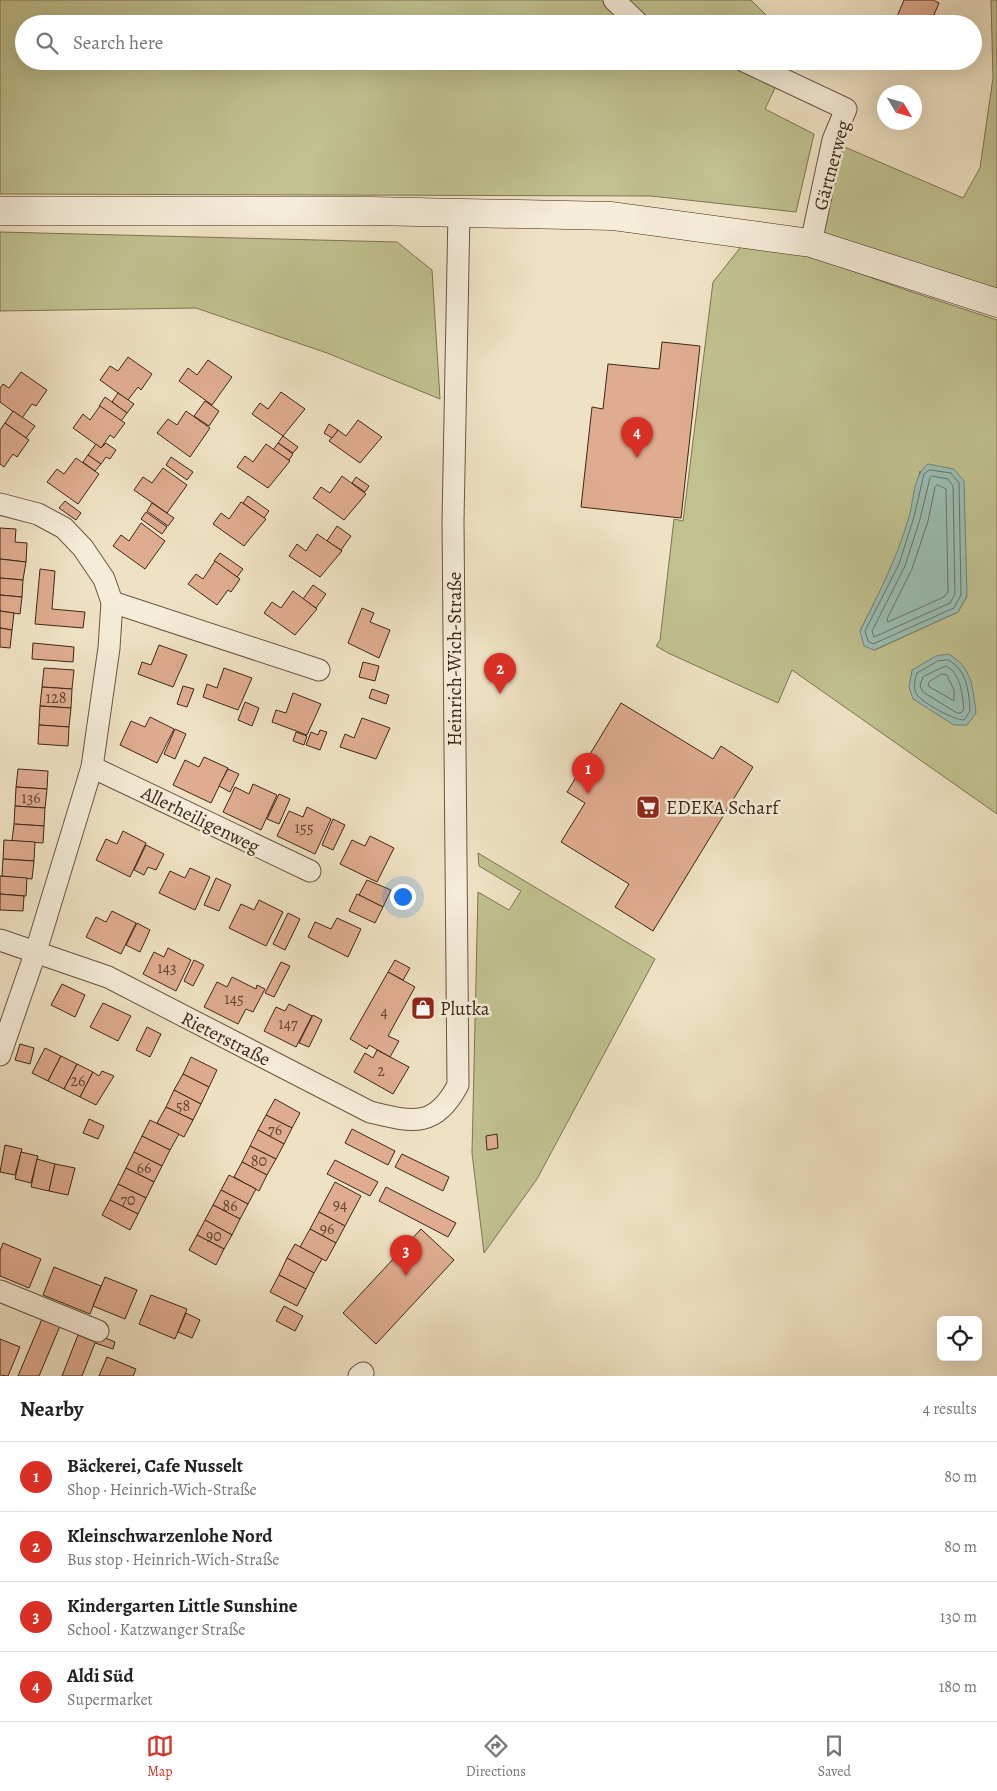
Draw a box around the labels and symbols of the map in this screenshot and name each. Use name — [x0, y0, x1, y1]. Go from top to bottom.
north arrow — [877, 85, 922, 130]
street label: Gärtnerweg — [807, 117, 857, 213]
pin: 4 — [621, 417, 653, 458]
street label: Heinrich-Wich-Straße — [442, 572, 468, 746]
pin: 2 — [484, 653, 516, 694]
house number: 128 — [46, 687, 66, 709]
pin: 1 — [572, 753, 604, 794]
street label: Allerheiligenweg — [136, 780, 265, 860]
house number: 136 — [21, 787, 41, 809]
supermarket icon: EDEKA Scharf — [635, 794, 661, 820]
place label: EDEKA Scharf — [666, 795, 781, 821]
house number: 155 — [294, 817, 314, 839]
your location — [390, 884, 416, 910]
house number: 143 — [157, 957, 177, 979]
house number: 145 — [224, 988, 244, 1010]
shop icon: Plutka — [410, 995, 436, 1021]
place label: Plutka — [440, 996, 490, 1022]
house number: 4 — [380, 1001, 388, 1023]
street label: Rieterstraße — [176, 1005, 275, 1072]
house number: 147 — [278, 1013, 298, 1035]
house number: 2 — [377, 1060, 385, 1082]
house number: 26 — [71, 1070, 86, 1092]
house number: 58 — [176, 1095, 190, 1117]
house number: 76 — [268, 1119, 282, 1141]
house number: 80 — [251, 1150, 267, 1172]
house number: 66 — [137, 1157, 151, 1179]
house number: 70 — [120, 1189, 136, 1211]
house number: 94 — [333, 1194, 347, 1216]
house number: 86 — [222, 1195, 238, 1217]
house number: 96 — [320, 1218, 334, 1240]
house number: 90 — [206, 1225, 222, 1247]
pin: 3 — [390, 1235, 422, 1276]

